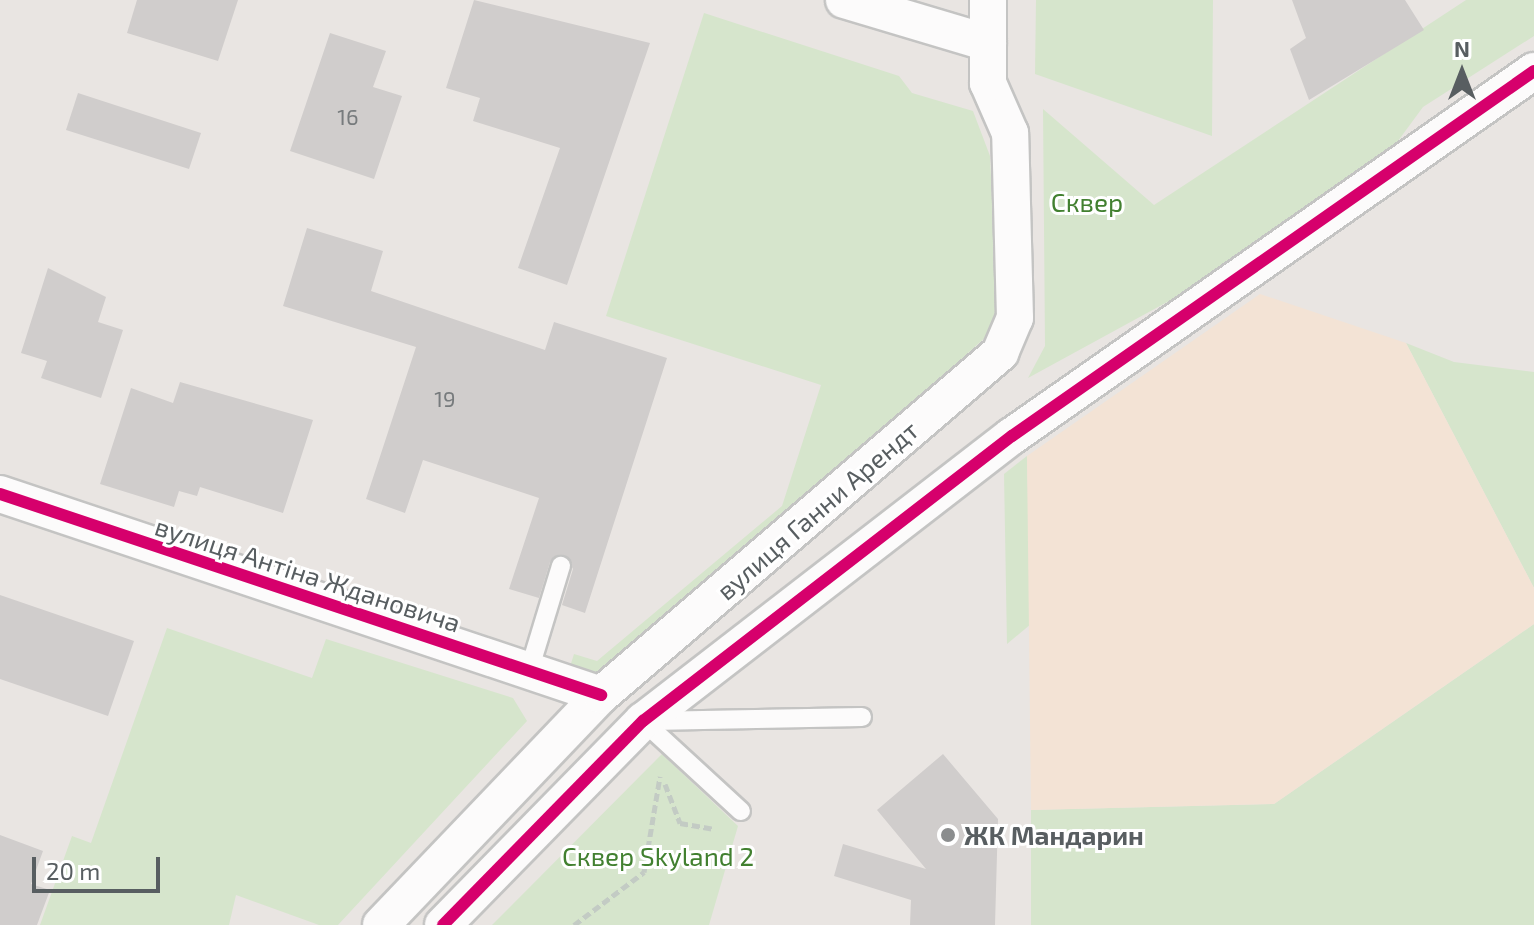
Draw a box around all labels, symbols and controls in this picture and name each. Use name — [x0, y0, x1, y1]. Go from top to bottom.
north arrow — [1422, 32, 1502, 112]
text: N — [1454, 35, 1470, 61]
house number: 16 — [337, 104, 359, 130]
park label: Сквер — [1051, 186, 1123, 218]
house number: 19 — [434, 386, 456, 412]
street label: вулиця Ганни Арендт — [710, 414, 924, 606]
street label: вулиця Антіна Ждановича — [151, 510, 465, 638]
place label: ЖК Мандарин — [964, 819, 1144, 851]
marker: ЖК Мандарин — [939, 826, 957, 844]
park label: Сквер Skyland 2 — [562, 840, 754, 872]
scale bar — [36, 841, 164, 891]
text: 20 m — [46, 856, 100, 885]

